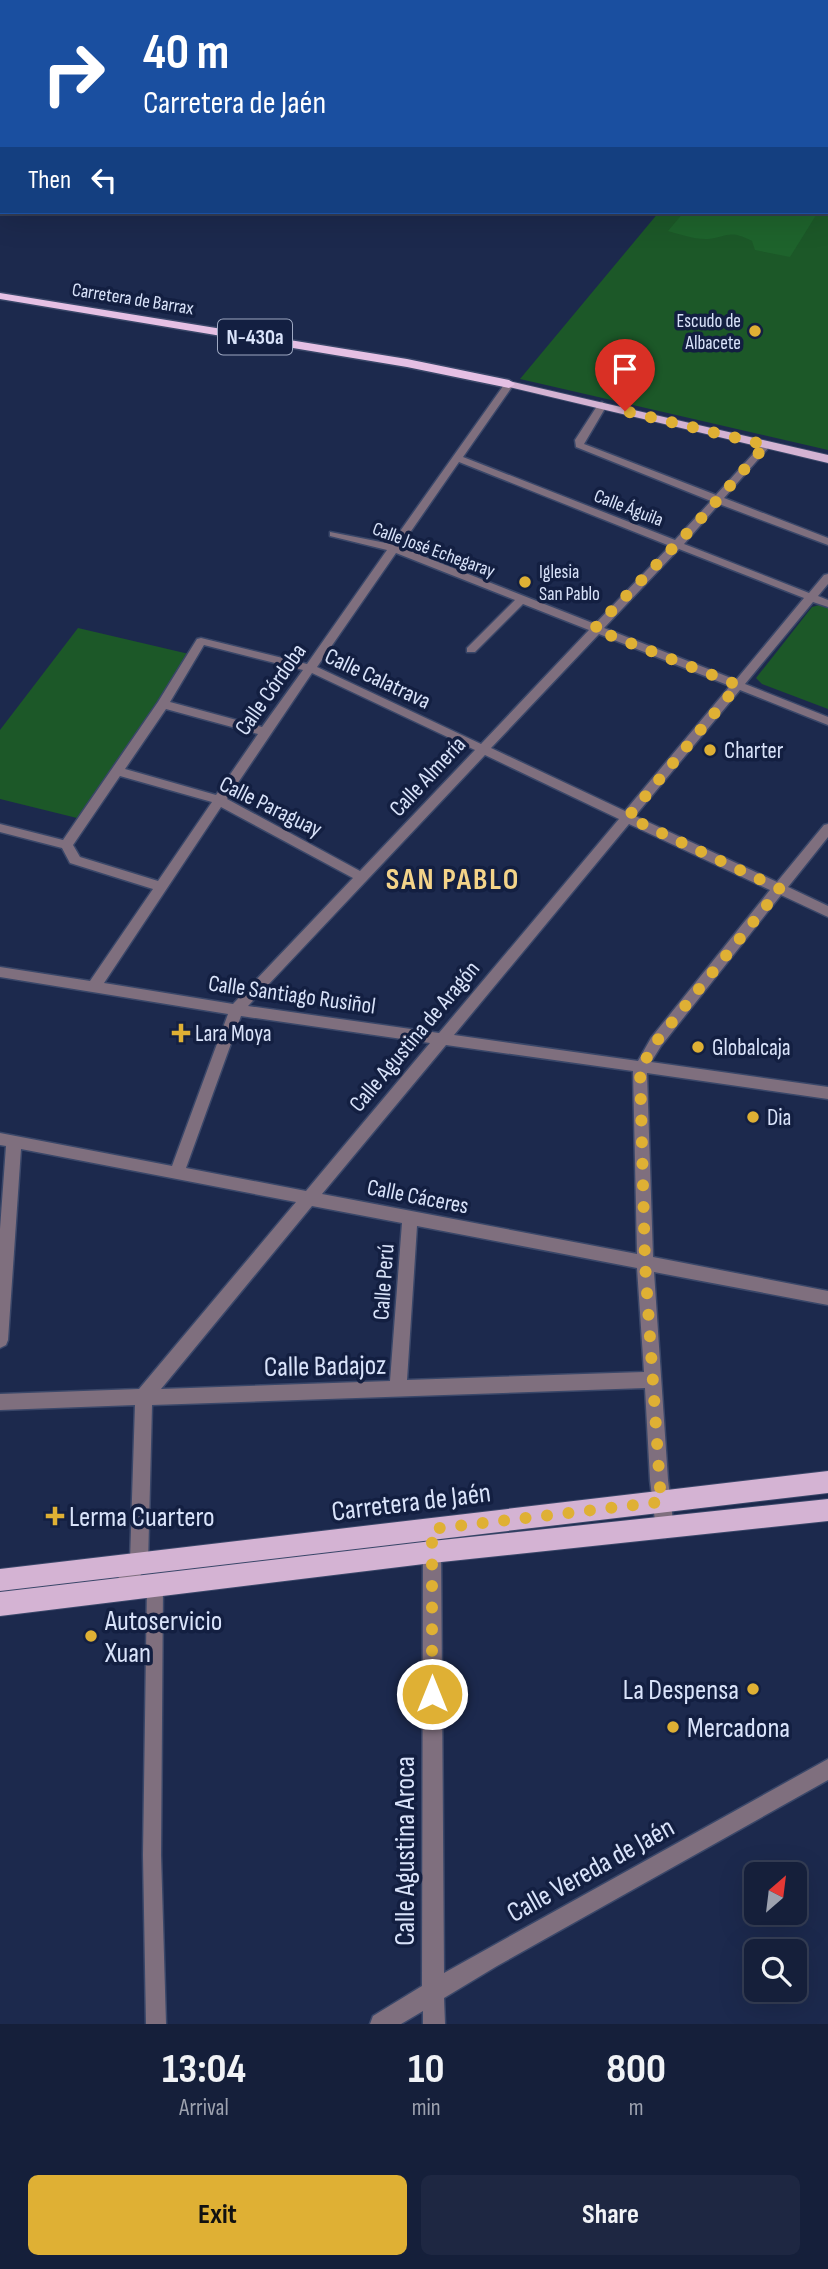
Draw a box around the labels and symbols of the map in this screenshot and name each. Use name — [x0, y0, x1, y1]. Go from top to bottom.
street label: Carretera de Barrax — [70, 279, 195, 320]
place label: Escudo de Albacete — [676, 310, 741, 355]
road number: N-430a — [218, 320, 292, 354]
marker: Escudo de Albacete — [747, 323, 763, 339]
pin — [595, 339, 655, 411]
street label: Calle Águila — [591, 485, 666, 532]
street label: Calle José Echegaray — [369, 518, 498, 583]
place label: Iglesia San Pablo — [539, 561, 600, 606]
marker: Iglesia San Pablo — [517, 574, 533, 590]
street label: Calle Córdoba — [229, 638, 312, 741]
street label: Calle Calatrava — [320, 642, 435, 716]
street label: Calle Almería — [384, 731, 472, 823]
place label: Charter — [724, 737, 784, 765]
marker: Charter — [702, 742, 718, 758]
street label: Calle Paraguay — [215, 770, 327, 844]
district label: SAN PABLO — [386, 862, 520, 898]
street label: Calle Agustina de Aragón — [344, 956, 486, 1118]
street label: Calle Santiago Rusiñol — [206, 969, 377, 1021]
place label: Lara Moya — [195, 1020, 272, 1048]
marker: Lara Moya — [173, 1025, 189, 1041]
place label: Globalcaja — [712, 1034, 791, 1062]
marker: Globalcaja — [690, 1039, 706, 1055]
place label: Dia — [767, 1104, 791, 1132]
marker: Dia — [745, 1109, 761, 1125]
street label: Calle Cáceres — [365, 1173, 471, 1221]
street label: Calle Perú — [367, 1243, 401, 1321]
street label: Calle Badajoz — [264, 1349, 386, 1384]
street label: Carretera de Jaén — [330, 1476, 493, 1529]
place label: Lerma Cuartero — [69, 1501, 215, 1534]
marker: Lerma Cuartero — [47, 1508, 63, 1524]
place label: Autoservicio Xuan — [104, 1605, 222, 1670]
marker: Autoservicio Xuan — [83, 1628, 99, 1644]
position arrow — [395, 1657, 469, 1731]
place label: La Despensa — [623, 1674, 739, 1707]
marker: La Despensa — [745, 1681, 761, 1697]
place label: Mercadona — [687, 1712, 790, 1745]
marker: Mercadona — [665, 1719, 681, 1735]
street label: Calle Agustina Aroca — [389, 1756, 422, 1946]
street label: Calle Vereda de Jaén — [501, 1811, 680, 1930]
north arrow — [744, 1862, 807, 1925]

